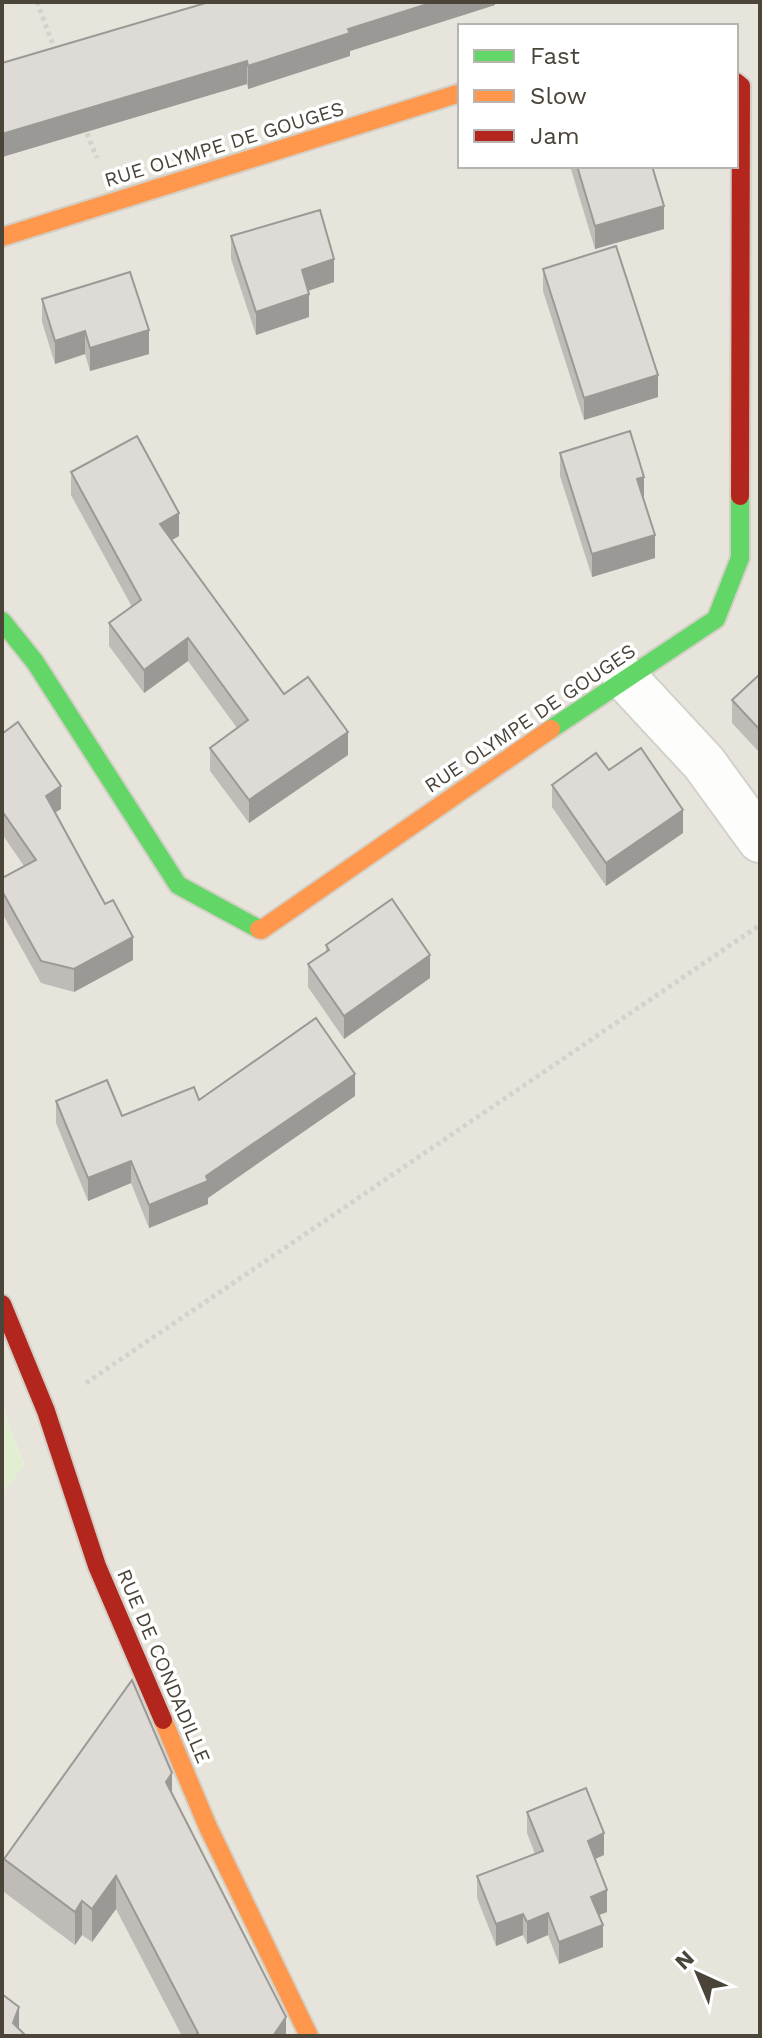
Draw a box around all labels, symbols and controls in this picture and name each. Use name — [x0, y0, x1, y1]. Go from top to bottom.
legend — [458, 24, 738, 168]
text: Fast — [530, 42, 580, 70]
text: Slow — [530, 82, 587, 110]
street label: RUE OLYMPE DE GOUGES — [101, 96, 347, 192]
text: Jam — [530, 122, 580, 150]
street label: RUE OLYMPE DE GOUGES — [420, 638, 640, 798]
street label: RUE DE CONDADILLE — [112, 1565, 216, 1767]
north arrow — [658, 1934, 738, 2014]
text: N — [670, 1945, 699, 1975]

